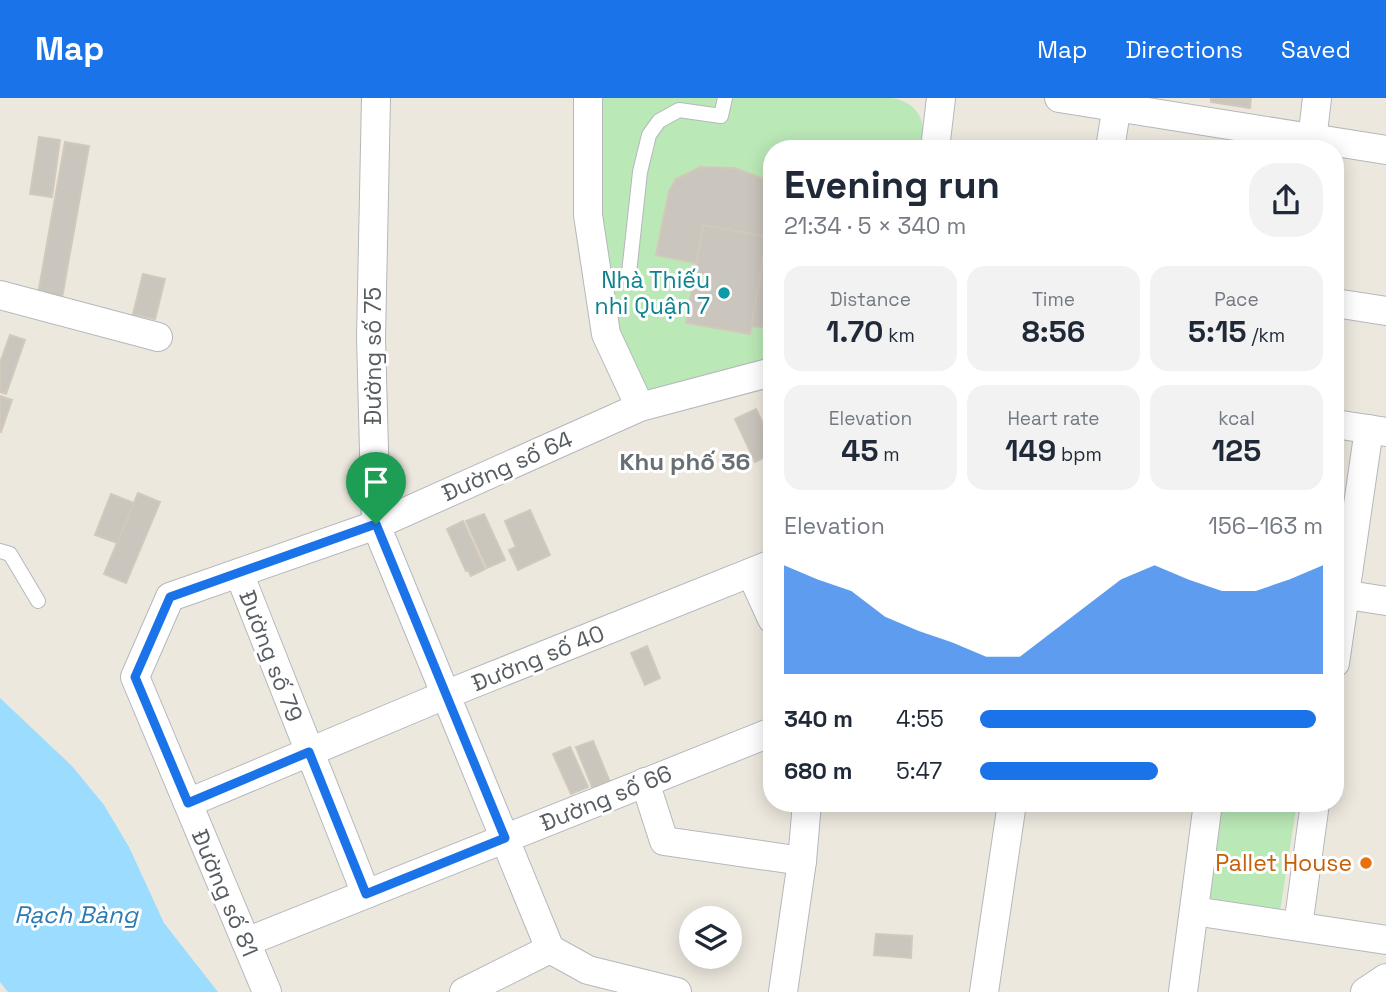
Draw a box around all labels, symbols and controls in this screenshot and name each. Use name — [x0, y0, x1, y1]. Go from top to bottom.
text: Map — [35, 28, 104, 70]
text: Map — [1037, 34, 1087, 65]
text: Directions — [1125, 34, 1243, 65]
text: Saved — [1281, 34, 1351, 65]
text: Evening run — [784, 161, 1000, 209]
button: share — [1249, 163, 1323, 237]
text: 21:34 · 5 × 340 m — [784, 211, 966, 241]
place label: Nhà Thiếu nhi Quận 7 — [595, 265, 710, 321]
marker: Nhà Thiếu nhi Quận 7 — [716, 285, 732, 301]
street label: Đường số 75 — [358, 287, 388, 425]
text: Distance — [830, 287, 911, 312]
text: Time — [1032, 287, 1075, 312]
text: Pace — [1214, 287, 1259, 312]
text: 1.70 — [826, 312, 883, 351]
text: 8:56 — [1022, 312, 1085, 351]
text: 5:15 — [1188, 312, 1247, 351]
text: km — [883, 323, 915, 348]
text: /km — [1247, 323, 1285, 348]
text: Elevation — [829, 406, 912, 431]
text: Heart rate — [1007, 406, 1100, 431]
text: kcal — [1218, 406, 1255, 431]
street label: Đường số 64 — [437, 424, 577, 508]
text: 45 — [841, 431, 878, 470]
text: 149 — [1005, 431, 1056, 470]
text: 125 — [1212, 431, 1261, 470]
text: m — [878, 442, 900, 467]
text: bpm — [1056, 442, 1102, 467]
district label: Khu phố 36 — [620, 446, 750, 477]
pin — [346, 452, 406, 524]
icon: arrive — [357, 463, 395, 501]
text: Elevation — [784, 511, 885, 541]
text: 156–163 m — [1208, 511, 1323, 541]
street label: Đường số 79 — [232, 586, 310, 726]
street label: Đường số 40 — [467, 618, 609, 698]
text: 340 m — [784, 704, 853, 734]
text: 4:55 — [896, 704, 944, 734]
text: 680 m — [784, 756, 852, 786]
text: 5:47 — [896, 756, 942, 786]
street label: Đường số 66 — [536, 758, 676, 838]
street label: Đường số 81 — [185, 825, 265, 961]
place label: Pallet House — [1215, 848, 1352, 878]
marker: Pallet House — [1358, 855, 1374, 871]
water label: Rạch Bàng — [14, 899, 139, 930]
map controls — [679, 906, 742, 969]
button: layers — [679, 906, 742, 969]

